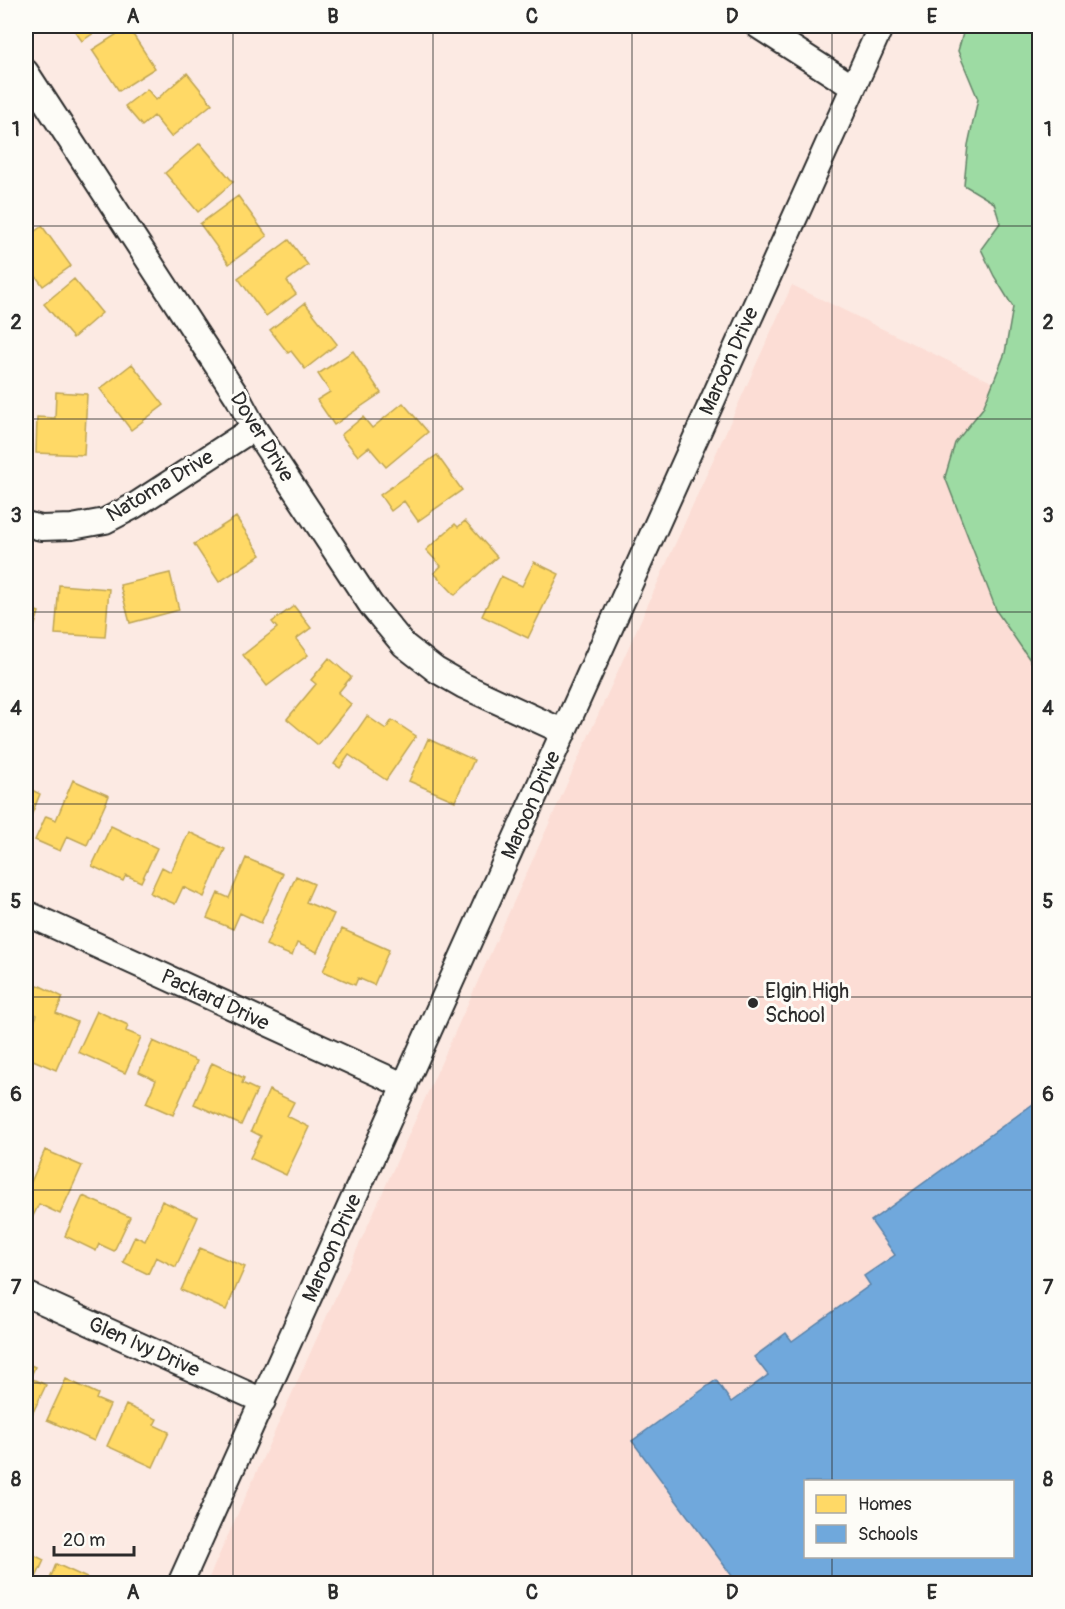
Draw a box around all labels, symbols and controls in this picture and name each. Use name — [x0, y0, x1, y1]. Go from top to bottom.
text: A — [127, 4, 140, 29]
text: B — [327, 4, 339, 29]
text: C — [526, 4, 538, 29]
text: D — [726, 4, 739, 29]
text: E — [927, 4, 938, 29]
text: 1 — [12, 117, 20, 142]
text: 1 — [1044, 117, 1052, 142]
street label: Maroon Drive — [693, 302, 765, 419]
text: 2 — [10, 310, 22, 335]
text: 2 — [1042, 310, 1054, 335]
street label: Dover Drive — [224, 387, 301, 488]
street label: Natoma Drive — [102, 443, 219, 529]
text: 3 — [10, 503, 22, 528]
text: 3 — [1042, 503, 1054, 528]
text: 4 — [10, 696, 22, 721]
text: 4 — [1042, 696, 1054, 721]
street label: Maroon Drive — [495, 746, 567, 863]
text: 5 — [11, 889, 22, 914]
text: 5 — [1043, 889, 1054, 914]
street label: Packard Drive — [157, 963, 274, 1037]
place label: Elgin High School — [765, 978, 849, 1029]
marker: Elgin High School — [746, 996, 760, 1010]
text: 6 — [10, 1082, 22, 1107]
text: 6 — [1042, 1082, 1054, 1107]
street label: Maroon Drive — [296, 1189, 368, 1306]
text: 7 — [11, 1275, 22, 1300]
text: 7 — [1043, 1275, 1054, 1300]
street label: Glen Ivy Drive — [84, 1311, 204, 1384]
text: 8 — [11, 1467, 21, 1492]
text: 8 — [1043, 1467, 1053, 1492]
legend — [804, 1480, 1014, 1558]
text: Homes — [858, 1493, 911, 1516]
scale bar — [54, 1519, 134, 1557]
text: Schools — [858, 1523, 918, 1546]
text: 20 m — [63, 1529, 105, 1552]
text: A — [127, 1580, 140, 1605]
text: B — [327, 1580, 339, 1605]
text: C — [526, 1580, 538, 1605]
text: D — [726, 1580, 739, 1605]
text: E — [927, 1580, 938, 1605]

